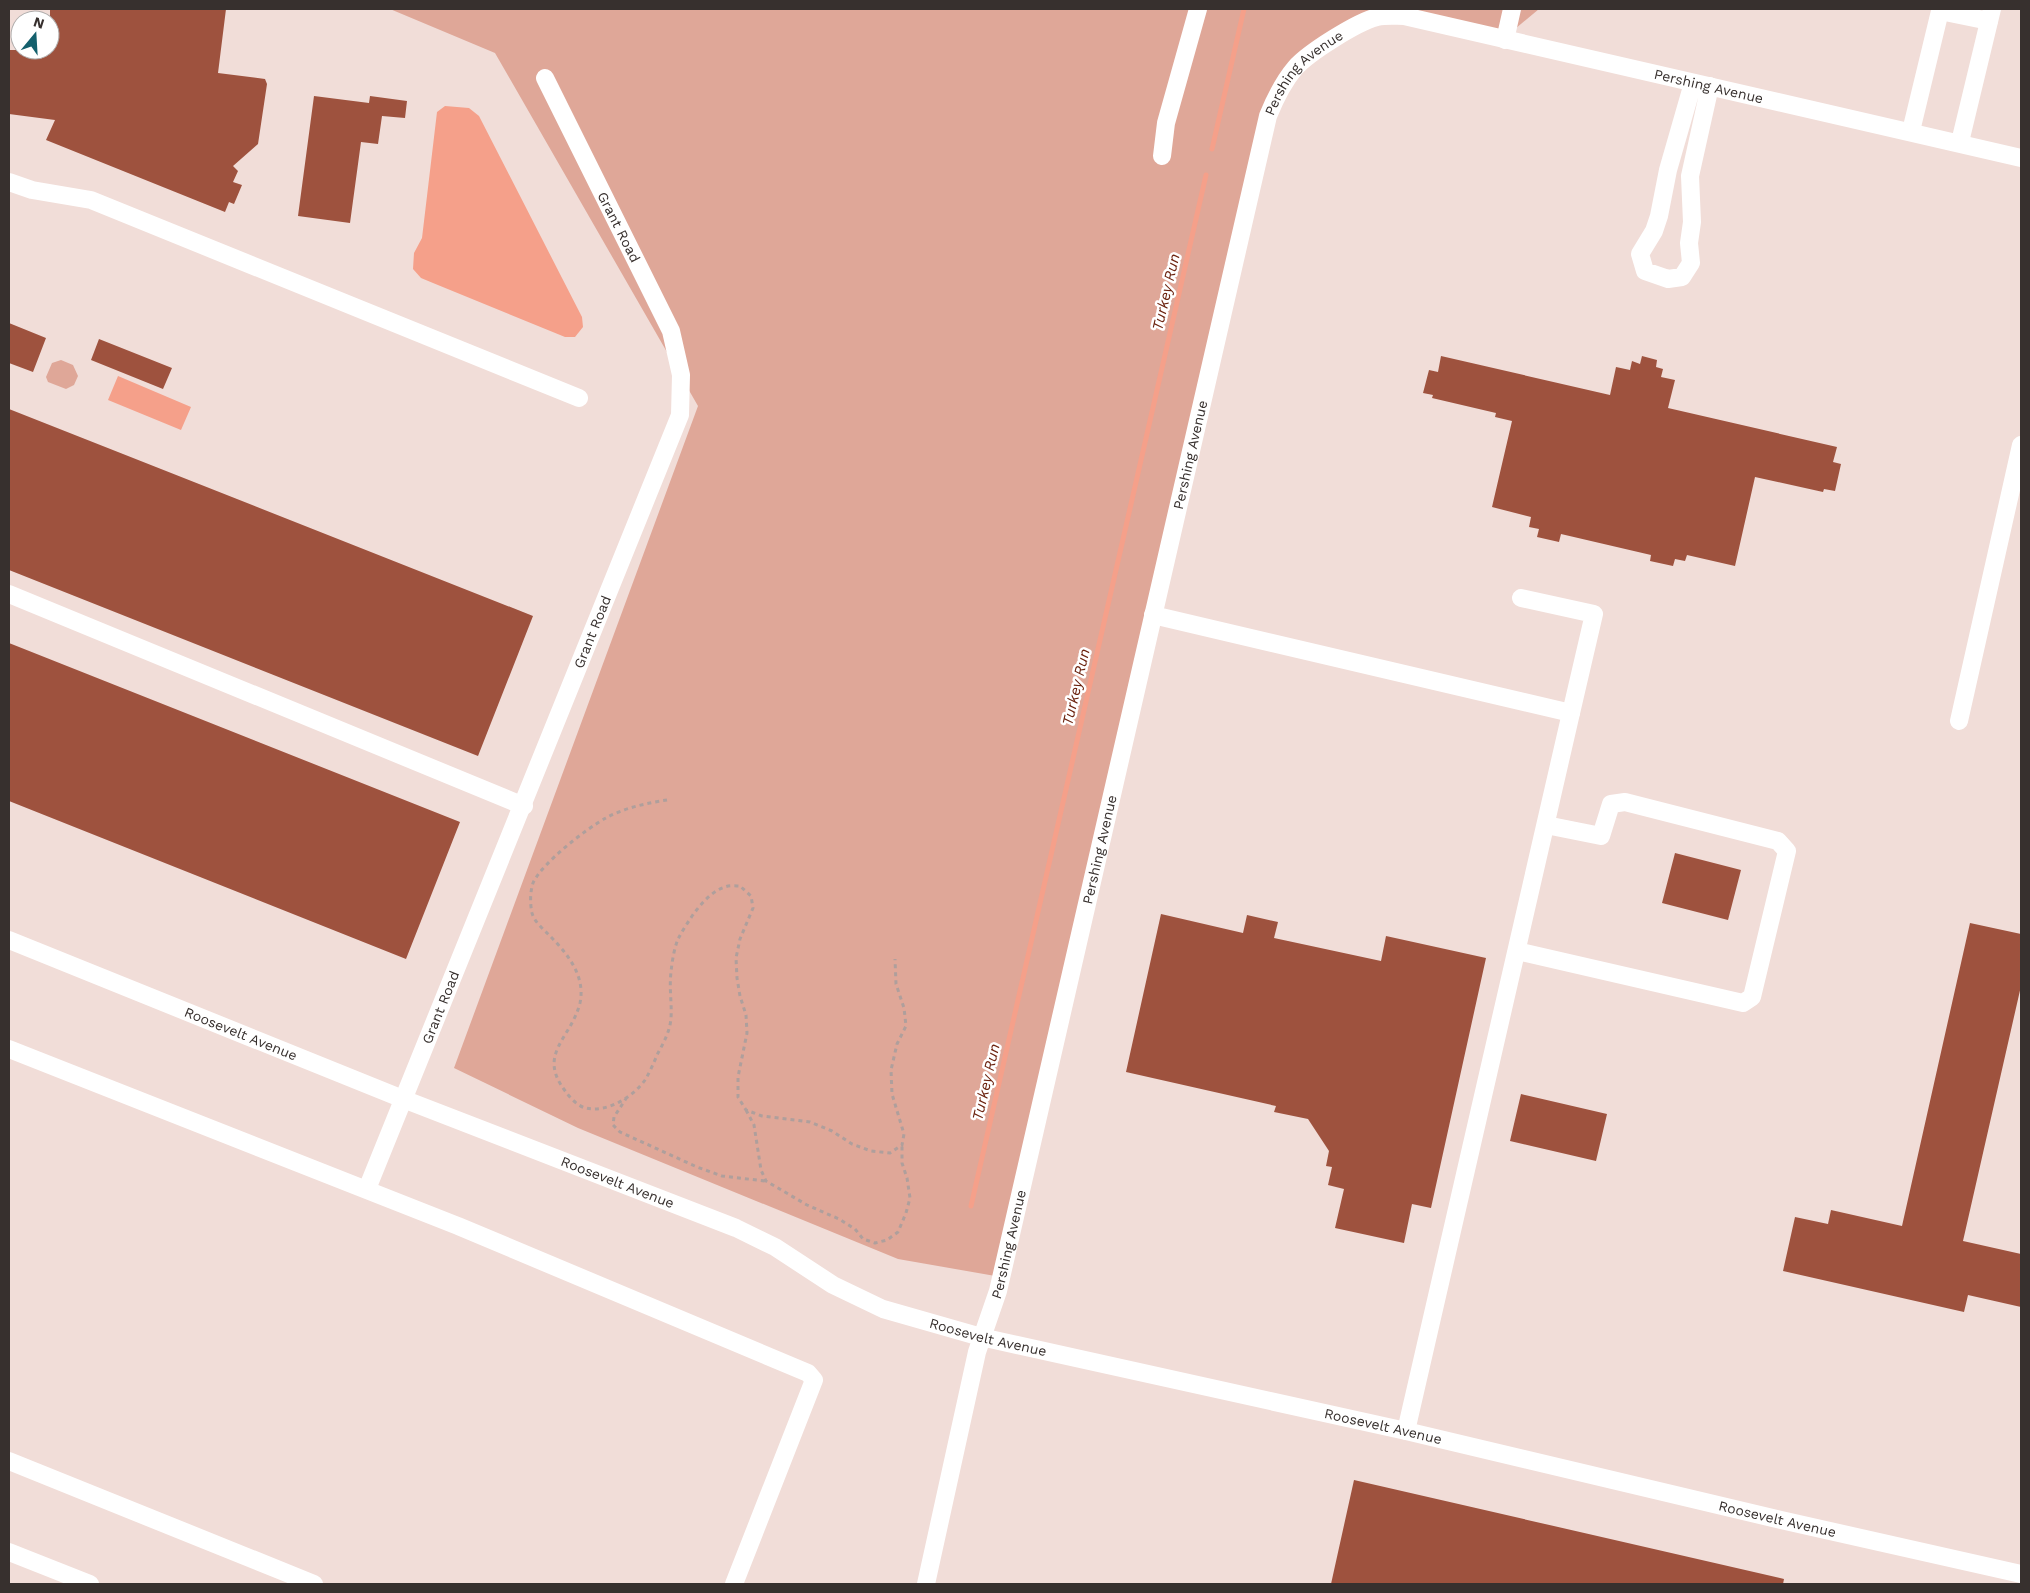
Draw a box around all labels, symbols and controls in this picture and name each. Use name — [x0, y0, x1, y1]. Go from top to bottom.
north arrow — [10, 10, 60, 60]
text: N — [32, 13, 46, 32]
street label: Pershing Avenue — [1261, 27, 1346, 118]
street label: Pershing Avenue — [1653, 66, 1765, 106]
street label: Grant Road — [594, 189, 644, 265]
water label: Turkey Run — [1148, 252, 1184, 332]
street label: Pershing Avenue — [1170, 399, 1210, 511]
street label: Grant Road — [570, 593, 614, 671]
water label: Turkey Run — [1058, 647, 1094, 727]
street label: Pershing Avenue — [1079, 793, 1120, 906]
street label: Grant Road — [419, 969, 462, 1046]
street label: Roosevelt Avenue — [182, 1004, 300, 1063]
water label: Turkey Run — [968, 1042, 1004, 1122]
street label: Roosevelt Avenue — [559, 1153, 677, 1211]
street label: Pershing Avenue — [988, 1188, 1029, 1301]
street label: Roosevelt Avenue — [928, 1315, 1048, 1359]
street label: Roosevelt Avenue — [1323, 1405, 1444, 1447]
street label: Roosevelt Avenue — [1717, 1497, 1838, 1540]

